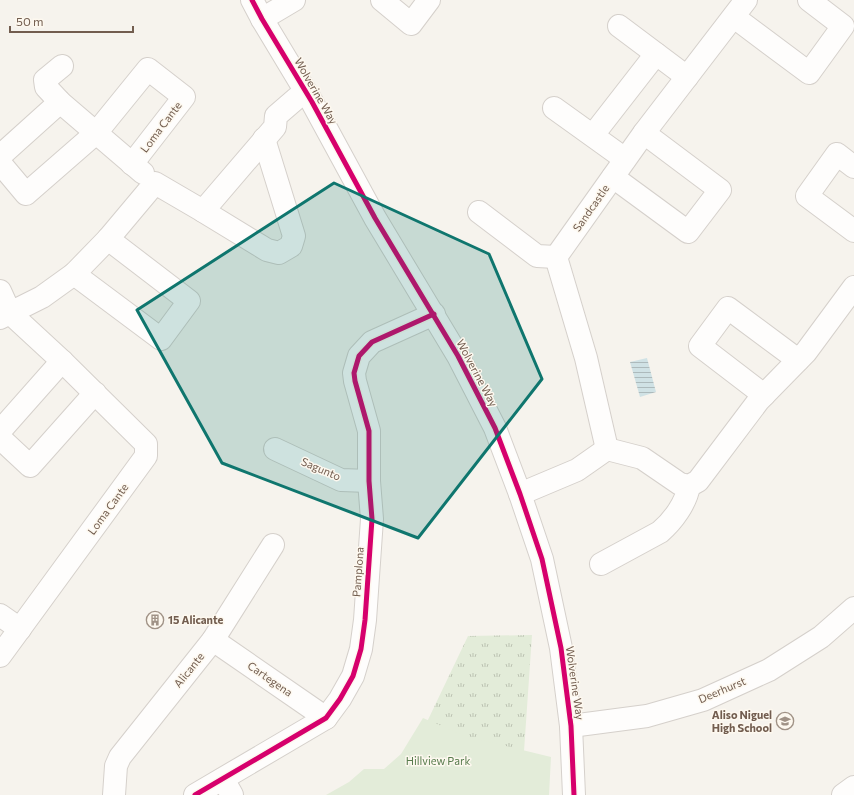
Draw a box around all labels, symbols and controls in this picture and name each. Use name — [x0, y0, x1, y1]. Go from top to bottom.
scale bar — [10, 8, 133, 34]
text: 50 m — [16, 14, 44, 28]
street label: Wolverine Way — [292, 55, 341, 127]
street label: Loma Cante — [137, 99, 184, 155]
street label: Sandcastle — [570, 182, 612, 234]
street label: Wolverine Way — [454, 337, 501, 409]
street label: Sagunto — [299, 454, 343, 483]
street label: Loma Cante — [85, 480, 131, 537]
street label: Pamplona — [349, 546, 366, 597]
building icon: 15 Alicante — [145, 610, 165, 630]
place label: 15 Alicante — [168, 613, 224, 626]
street label: Wolverine Way — [564, 645, 587, 721]
street label: Alicante — [171, 650, 207, 690]
street label: Cartegena — [245, 658, 295, 699]
street label: Deerhurst — [696, 674, 748, 705]
place label: Aliso Niguel High School — [712, 708, 772, 734]
school or university icon: Aliso Niguel High School — [775, 711, 795, 731]
park label: Hillview Park — [406, 754, 470, 767]

